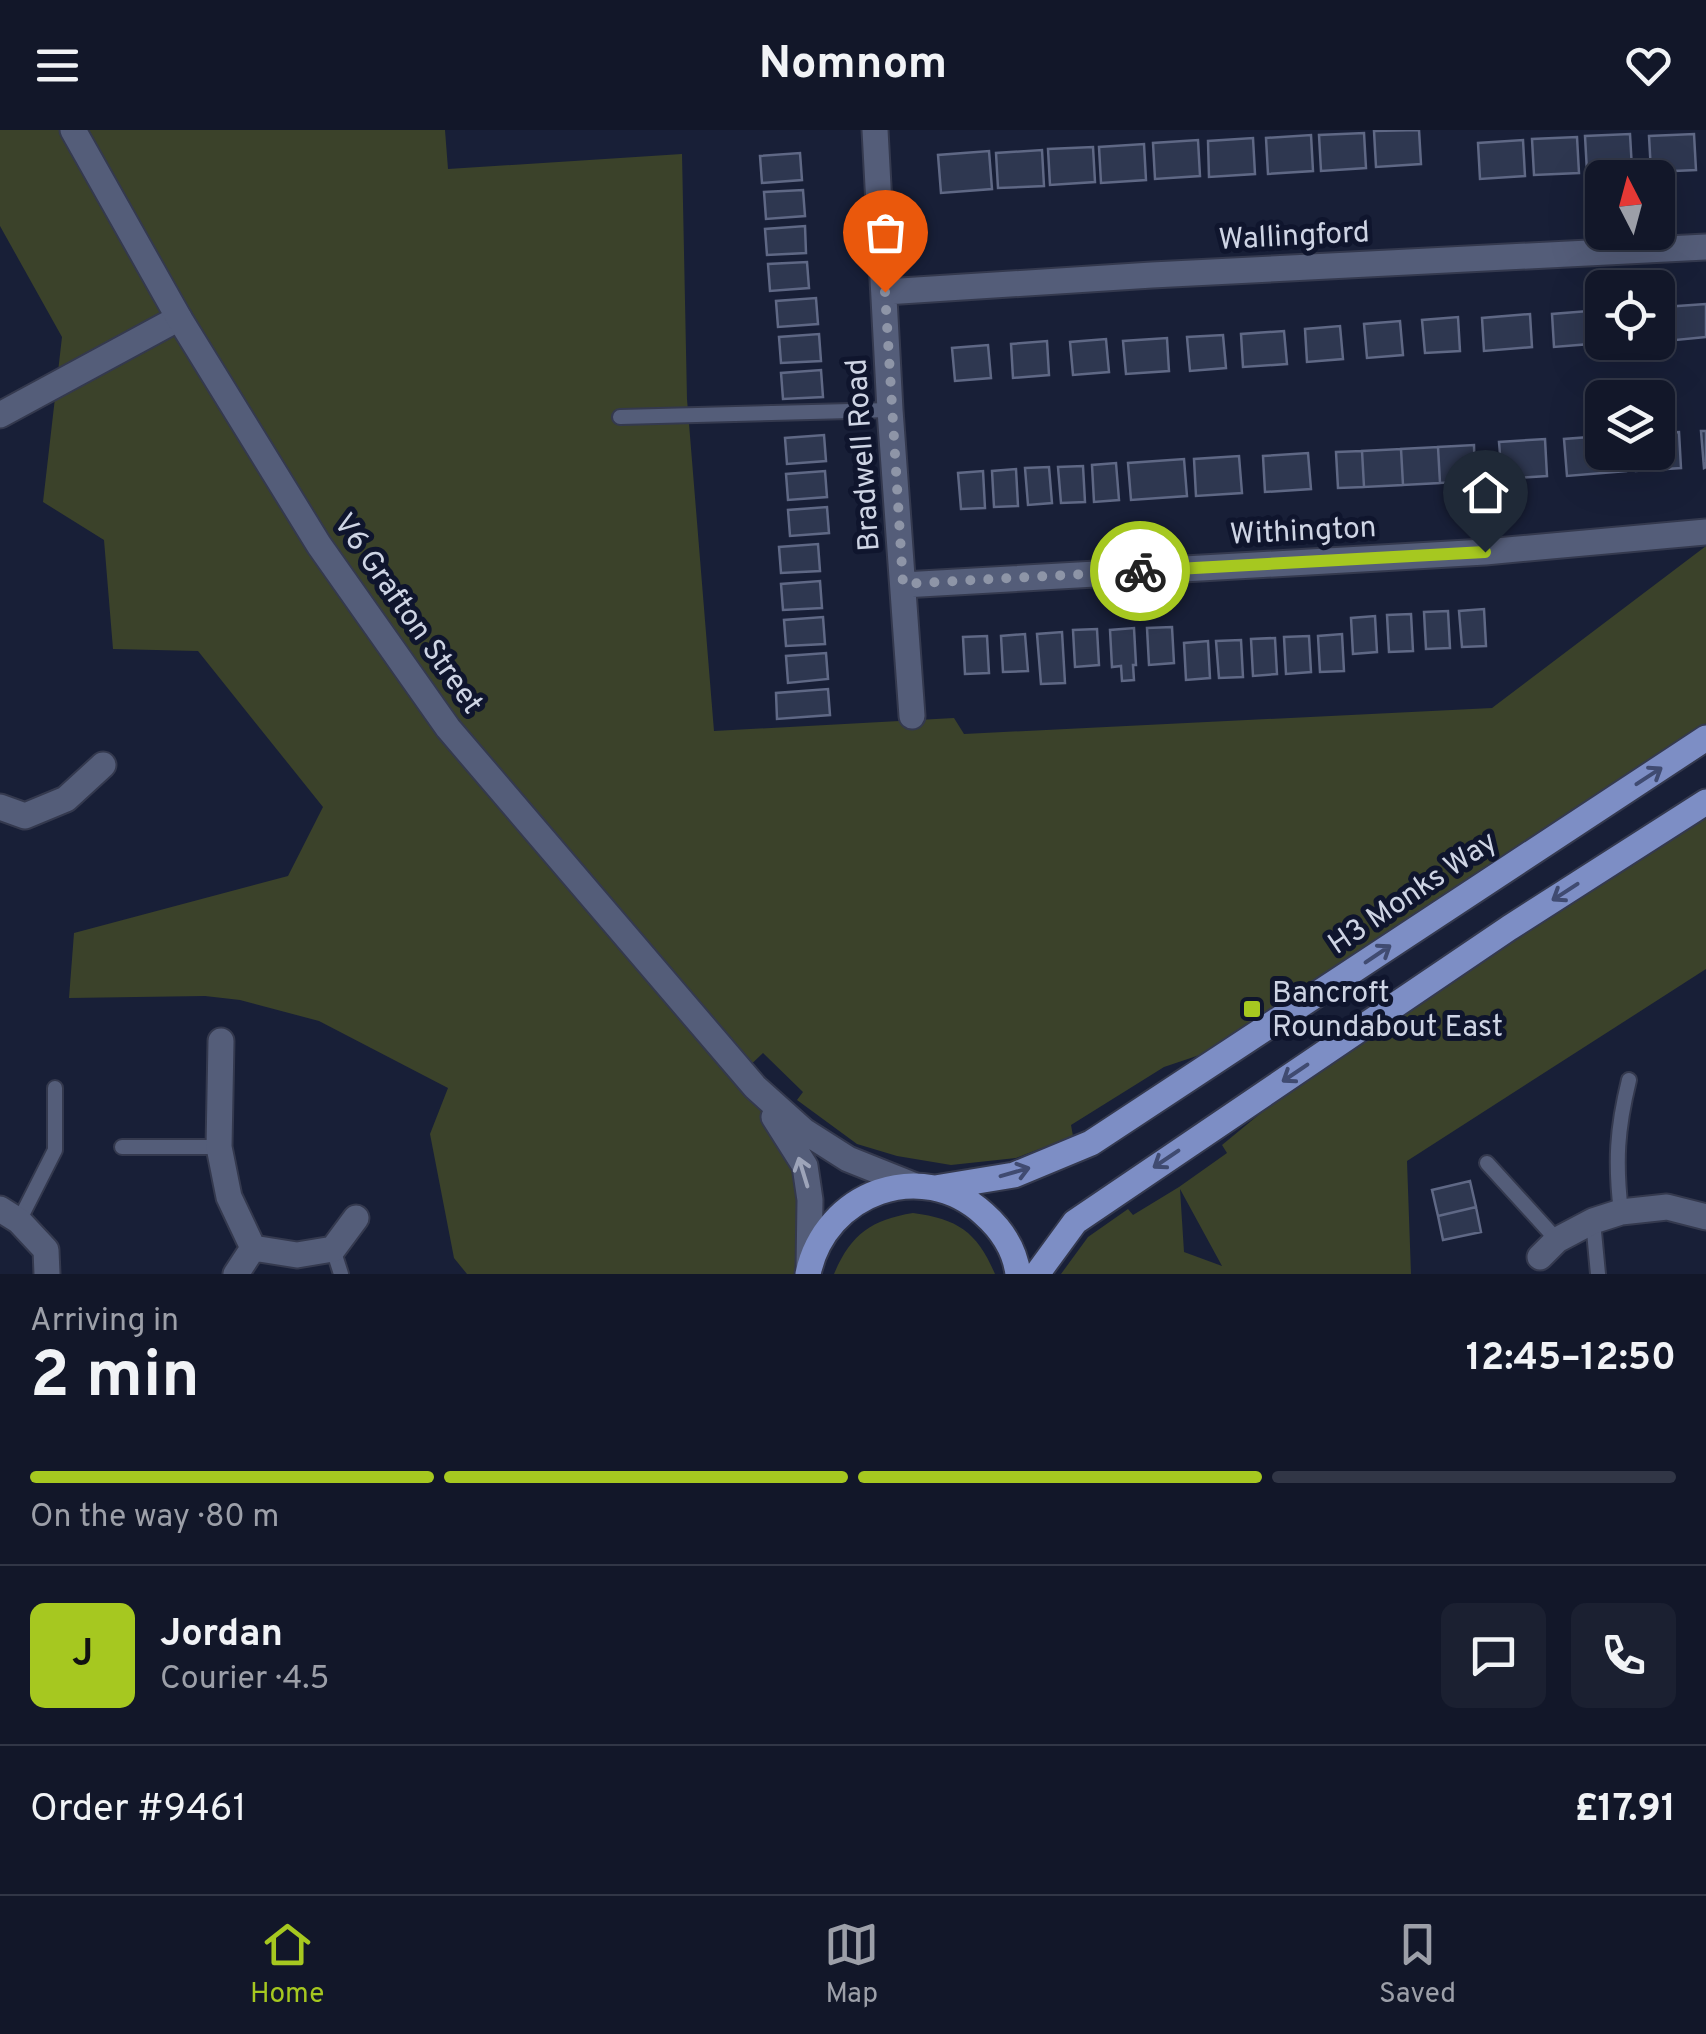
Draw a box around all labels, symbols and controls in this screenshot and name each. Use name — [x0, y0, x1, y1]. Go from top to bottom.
text: Nomnom — [759, 37, 947, 94]
icon: menu — [30, 38, 85, 93]
icon: heart — [1621, 38, 1676, 93]
north arrow — [1585, 160, 1675, 250]
map controls — [1585, 160, 1675, 470]
pin — [843, 190, 928, 293]
icon: bag — [858, 205, 913, 260]
street label: Wallingford — [1218, 215, 1371, 260]
button: locate — [1585, 270, 1675, 360]
street label: Bradwell Road — [839, 357, 890, 553]
button: layers — [1585, 380, 1675, 470]
pin — [1443, 450, 1528, 553]
icon: home — [1458, 465, 1513, 520]
street label: V6 Grafton Street — [324, 507, 490, 722]
street label: Withington — [1229, 510, 1377, 555]
courier — [1090, 521, 1190, 621]
icon: bike — [1113, 544, 1168, 599]
one-way arrow — [1634, 765, 1663, 786]
street label: H3 Monks Way — [1322, 824, 1505, 964]
one-way arrow — [1551, 882, 1580, 903]
one-way arrow — [1363, 944, 1391, 965]
place label: Bancroft Roundabout East — [1272, 976, 1503, 1047]
marker: Bancroft Roundabout East — [1241, 998, 1263, 1020]
one-way arrow — [1282, 1062, 1310, 1083]
one-way arrow — [1153, 1149, 1181, 1170]
one-way arrow — [793, 1156, 811, 1188]
one-way arrow — [998, 1162, 1030, 1181]
text: Arriving in — [30, 1302, 179, 1342]
text: 12:45–12:50 — [1466, 1335, 1676, 1384]
text: 2 min — [30, 1338, 200, 1420]
text: On the way · 80 m — [30, 1498, 279, 1538]
button: chat — [1441, 1603, 1546, 1708]
button: phone — [1571, 1603, 1676, 1708]
text: Jordan — [160, 1611, 283, 1660]
text: J — [72, 1631, 93, 1680]
text: Courier · 4.5 — [160, 1660, 329, 1700]
text: Order #9461 — [30, 1786, 247, 1835]
text: £17.91 — [1575, 1786, 1676, 1835]
tab: Home — [250, 1917, 324, 2013]
tab: Map — [824, 1917, 879, 2013]
tab: Saved — [1379, 1917, 1456, 2013]

